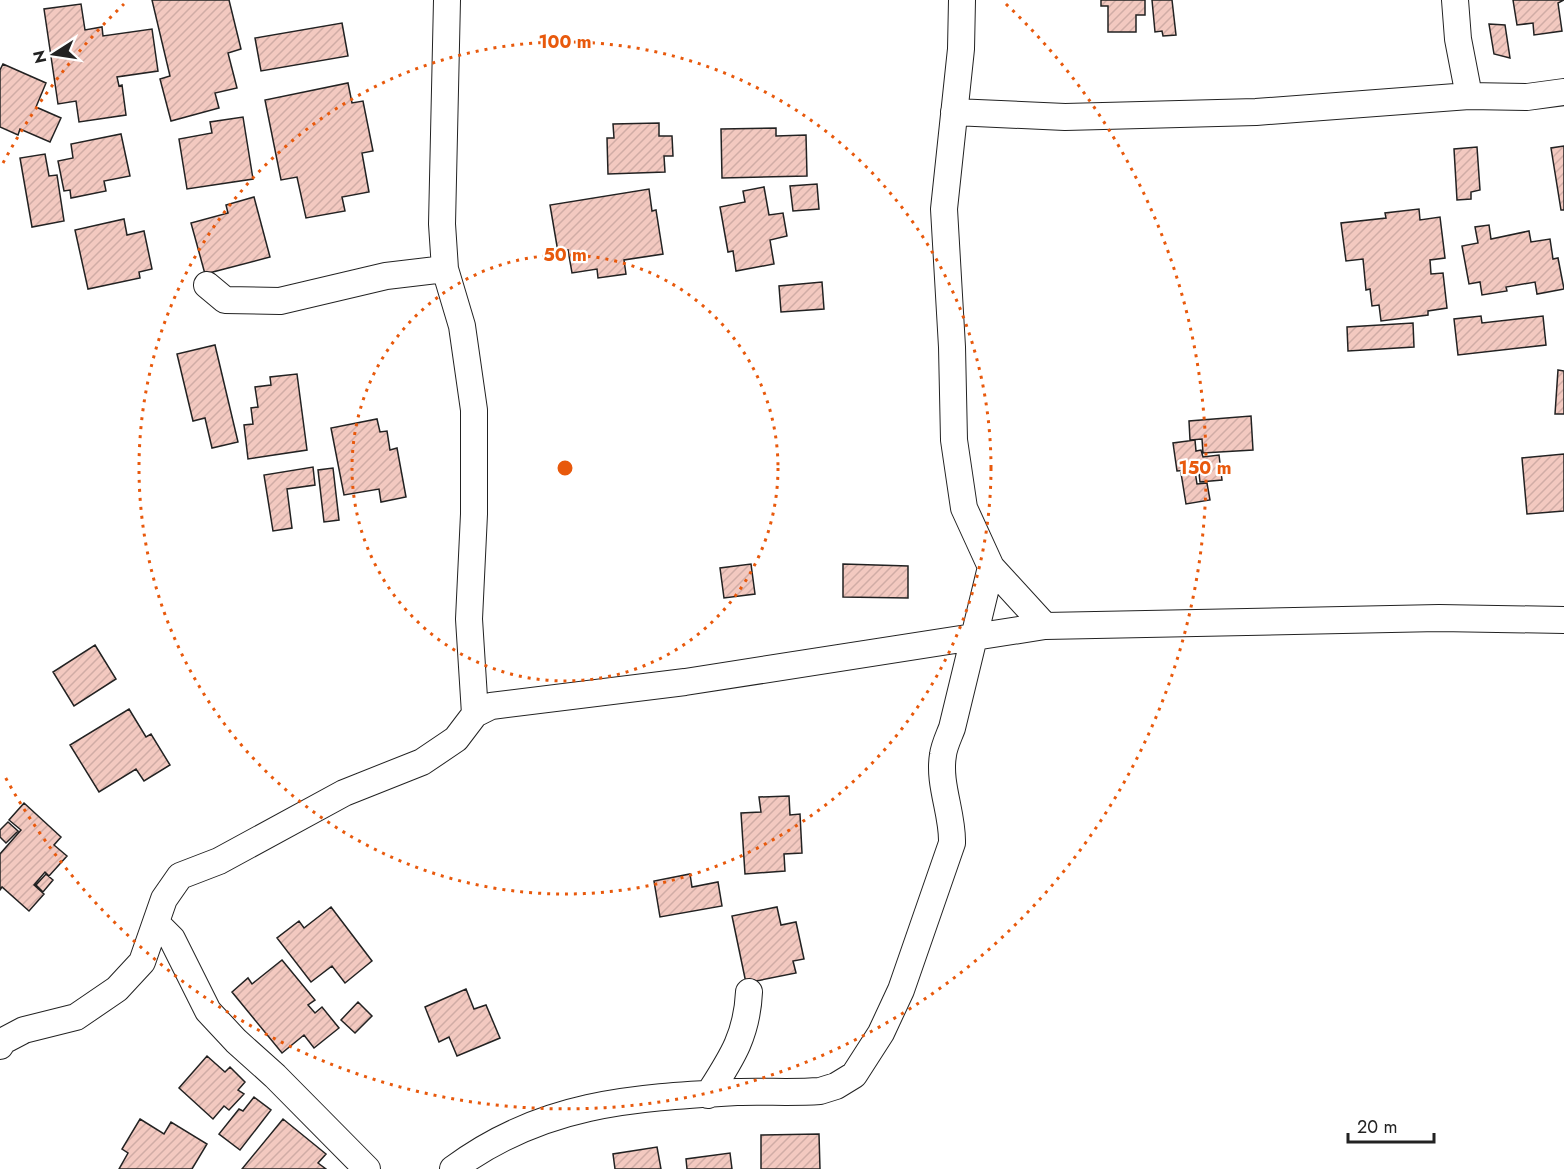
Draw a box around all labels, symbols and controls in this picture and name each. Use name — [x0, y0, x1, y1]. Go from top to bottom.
north arrow — [24, 24, 84, 84]
text: 100 m — [538, 29, 592, 55]
text: N — [27, 48, 52, 66]
text: 50 m — [543, 242, 587, 268]
text: 150 m — [1179, 455, 1231, 481]
centre of rings — [555, 458, 575, 478]
scale bar — [1348, 1106, 1434, 1144]
text: 20 m — [1357, 1114, 1397, 1140]

